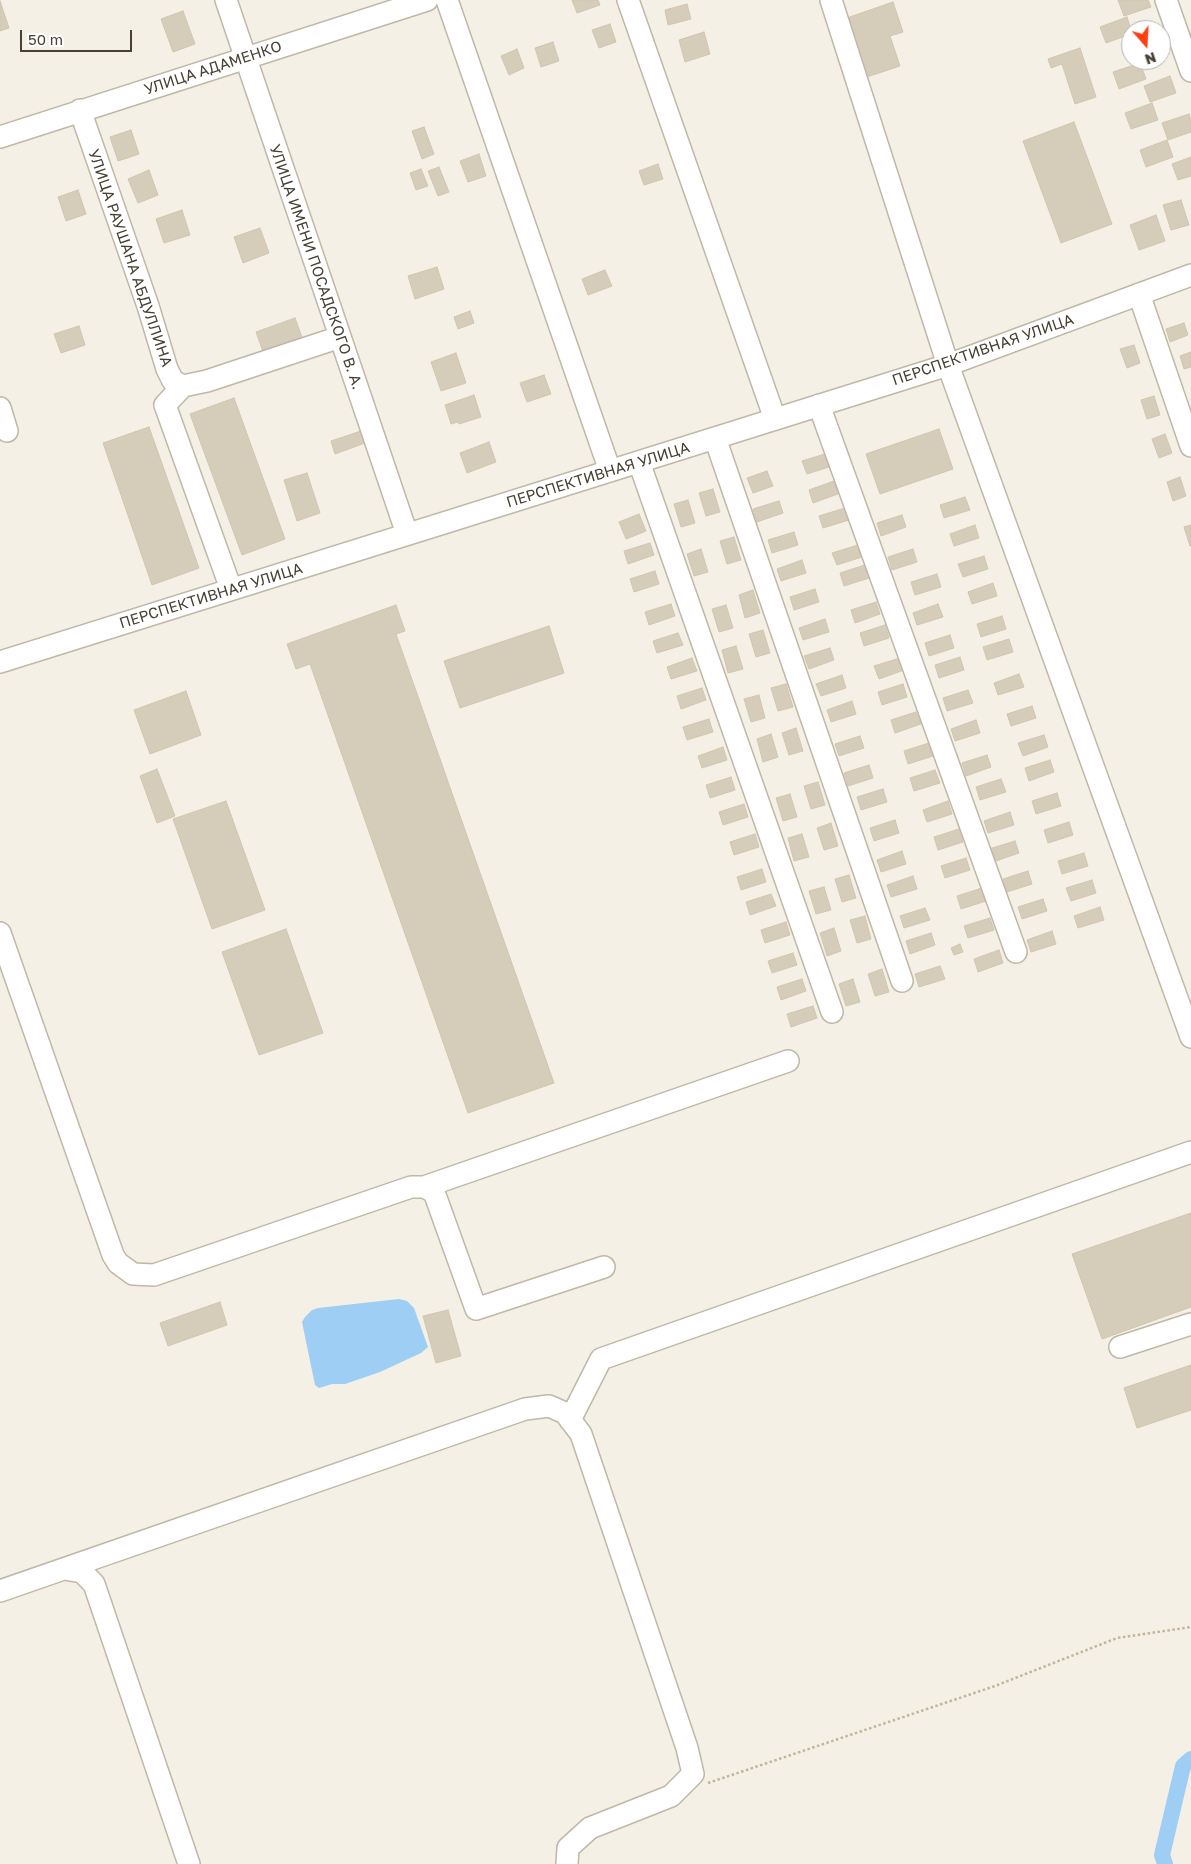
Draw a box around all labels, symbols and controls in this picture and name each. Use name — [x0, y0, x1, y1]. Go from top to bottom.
scale bar — [22, 20, 135, 52]
north arrow — [1121, 20, 1171, 70]
text: 50 m — [28, 30, 63, 48]
street label: УЛИЦА АДАМЕНКО — [142, 37, 284, 99]
text: N — [1143, 49, 1159, 68]
street label: УЛИЦА ИМЕНИ ПОСАДСКОГО В. А. — [266, 142, 366, 392]
street label: УЛИЦА РАУШАНА АБДУЛЛИНА — [84, 147, 176, 369]
street label: ПЕРСПЕКТИВНАЯ УЛИЦА — [890, 310, 1076, 390]
street label: ПЕРСПЕКТИВНАЯ УЛИЦА — [504, 439, 692, 511]
street label: ПЕРСПЕКТИВНАЯ УЛИЦА — [117, 560, 305, 632]

